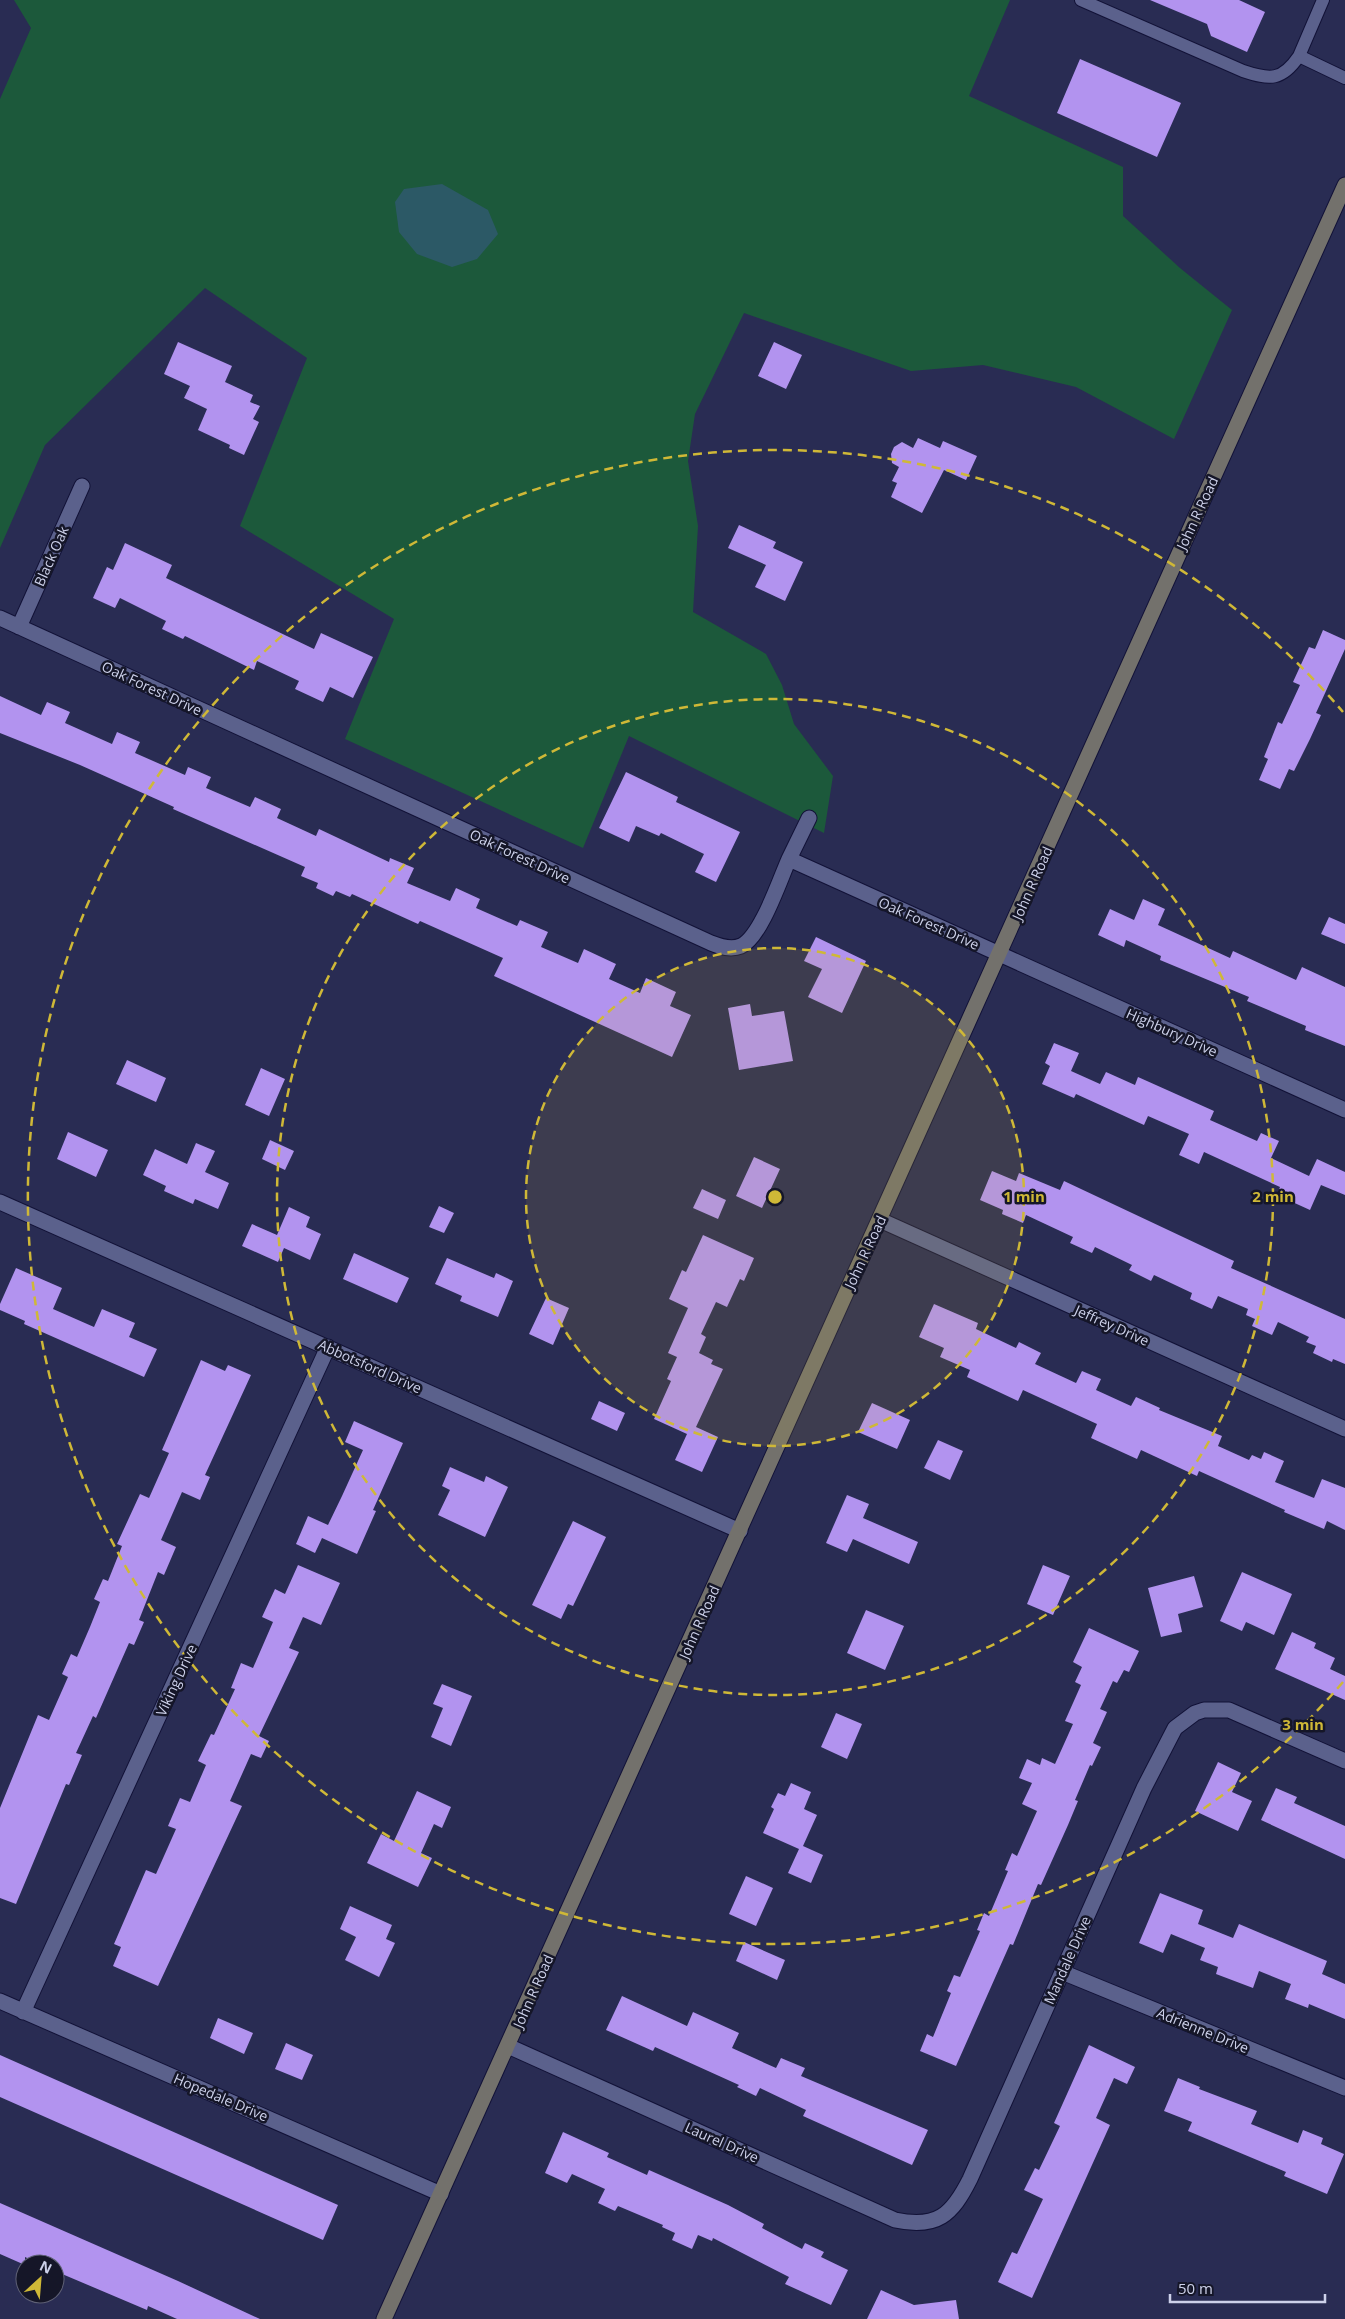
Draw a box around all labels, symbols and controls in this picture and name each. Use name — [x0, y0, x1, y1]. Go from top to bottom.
street label: John R Road — [1171, 473, 1222, 554]
street label: Black Oak — [29, 522, 73, 589]
street label: Oak Forest Drive — [99, 656, 205, 720]
street label: Oak Forest Drive — [467, 824, 573, 888]
street label: John R Road — [1007, 843, 1057, 925]
street label: Oak Forest Drive — [876, 892, 983, 954]
street label: Highbury Drive — [1123, 1003, 1221, 1061]
text: 1 min — [1003, 1186, 1045, 1206]
text: 2 min — [1252, 1186, 1294, 1206]
centre of rings — [766, 1188, 784, 1206]
street label: John R Road — [839, 1212, 890, 1293]
street label: Jeffrey Drive — [1070, 1299, 1152, 1350]
street label: Abbotsford Drive — [315, 1335, 425, 1397]
street label: John R Road — [674, 1582, 724, 1664]
street label: Viking Drive — [151, 1641, 201, 1719]
text: 3 min — [1282, 1714, 1324, 1734]
street label: Mandale Drive — [1039, 1913, 1095, 2007]
street label: John R Road — [508, 1951, 558, 2033]
street label: Adrienne Drive — [1154, 2003, 1252, 2057]
street label: Hopedale Drive — [171, 2069, 271, 2125]
street label: Laurel Drive — [682, 2117, 762, 2167]
north arrow — [15, 2254, 65, 2304]
text: N — [37, 2256, 55, 2278]
scale bar — [1170, 2272, 1325, 2304]
text: 50 m — [1178, 2278, 1213, 2298]

